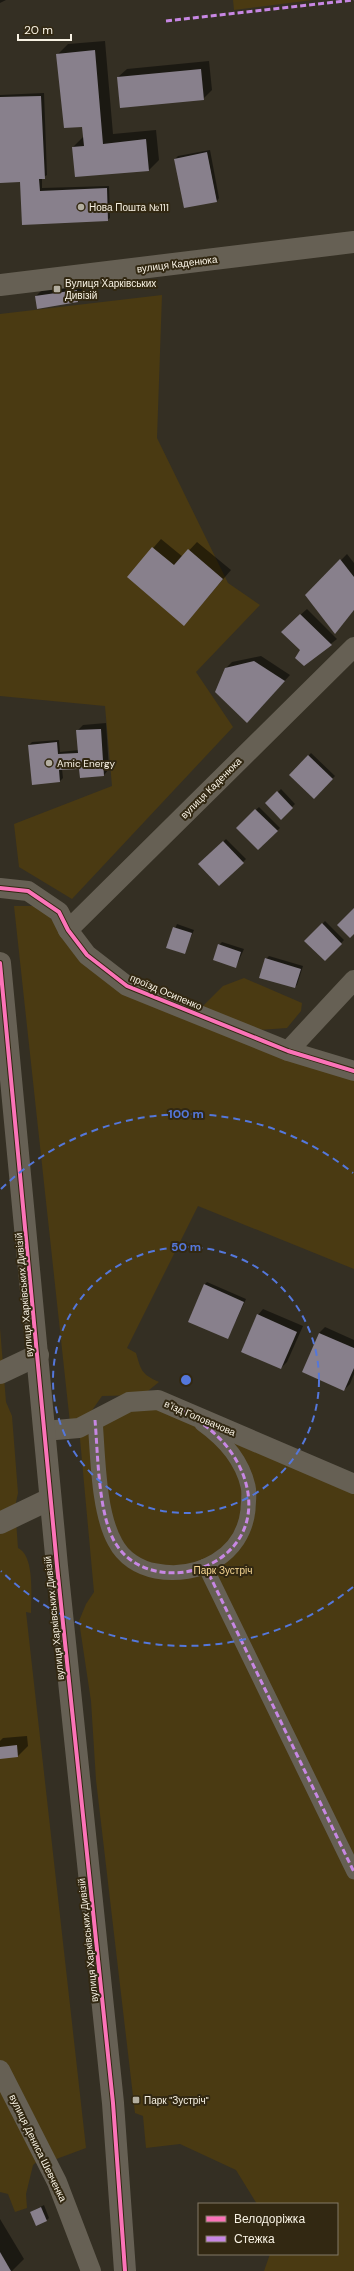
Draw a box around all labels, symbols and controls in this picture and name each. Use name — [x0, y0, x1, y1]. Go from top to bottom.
scale bar — [18, 16, 71, 42]
text: 20 m — [24, 22, 53, 38]
place label: Нова Пошта №111 — [89, 201, 169, 214]
marker: Нова Пошта №111 — [76, 202, 86, 212]
street label: вулиця Каденюка — [136, 253, 218, 275]
place label: Вулиця Харківських Дивізій — [65, 277, 156, 302]
marker: Вулиця Харківських Дивізій — [52, 284, 62, 294]
street label: вулиця Каденюка — [178, 754, 245, 821]
place label: Amic Energy — [57, 757, 116, 770]
marker: Amic Energy — [44, 758, 54, 768]
street label: проїзд Осипенко — [128, 971, 204, 1013]
text: 100 m — [168, 1106, 204, 1122]
street label: вулиця Харківських Дивізій — [12, 1232, 36, 1358]
text: 50 m — [171, 1239, 201, 1255]
centre of rings — [179, 1373, 193, 1387]
street label: в'їзд Головачова — [162, 1397, 238, 1439]
street label: вулиця Харківських Дивізій — [41, 1555, 67, 1681]
park label: Парк Зустріч — [194, 1564, 252, 1577]
street label: вулиця Харківських Дивізій — [75, 1877, 101, 2003]
street label: вулиця Дениса Шевченка — [6, 2092, 70, 2204]
place label: Парк "Зустріч" — [144, 2094, 209, 2107]
marker: Парк "Зустріч" — [131, 2095, 141, 2105]
legend — [198, 2203, 338, 2255]
text: Велодоріжка — [234, 2211, 305, 2227]
text: Стежка — [234, 2231, 275, 2247]

